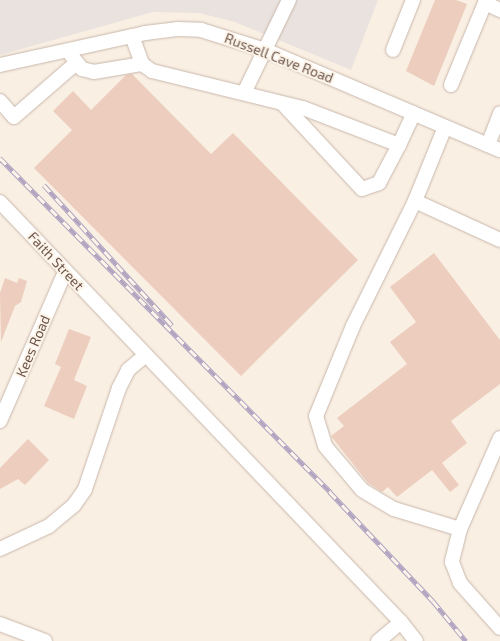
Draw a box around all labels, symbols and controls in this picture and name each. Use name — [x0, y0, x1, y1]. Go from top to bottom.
street label: Russell Cave Road — [222, 29, 336, 87]
street label: Faith Street — [25, 228, 87, 294]
street label: Kees Road — [12, 313, 54, 379]

